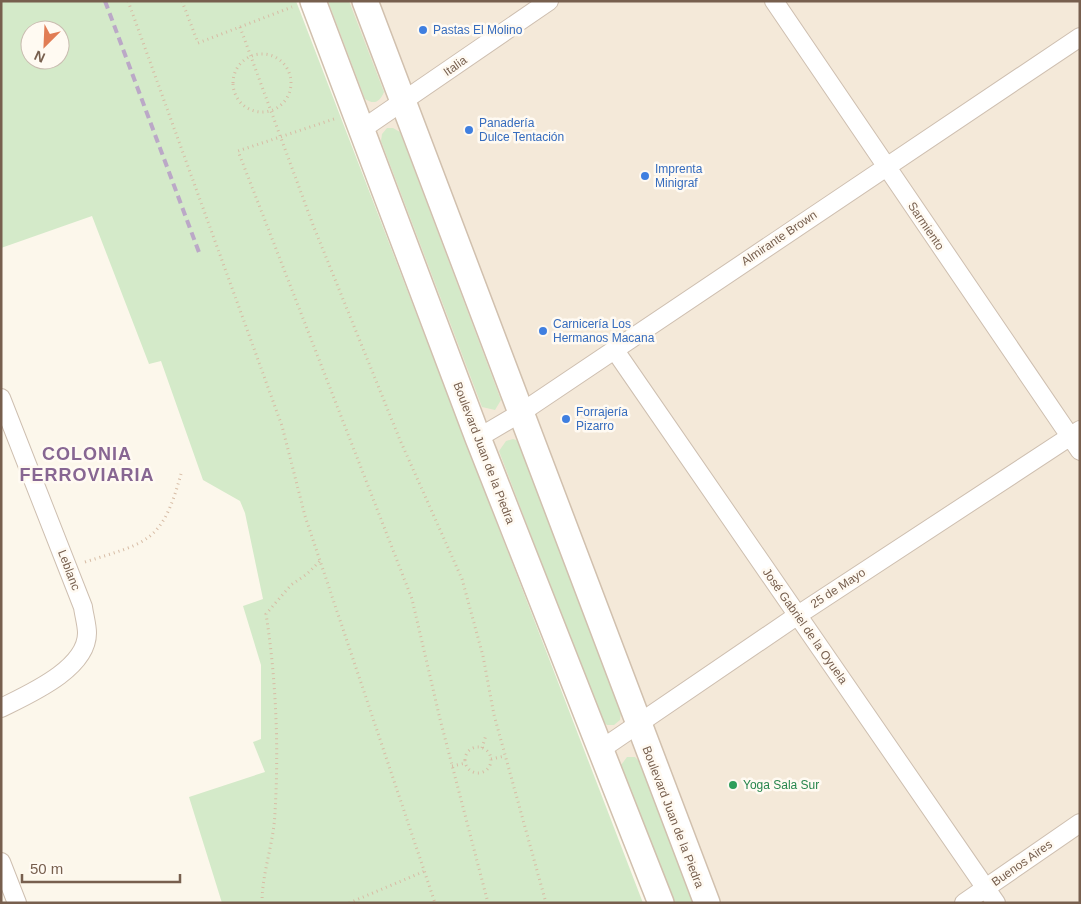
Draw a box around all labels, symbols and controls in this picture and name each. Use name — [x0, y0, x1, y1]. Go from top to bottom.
north arrow — [20, 20, 70, 70]
place label: Pastas El Molino — [433, 23, 523, 37]
marker: Pastas El Molino — [417, 24, 429, 36]
text: N — [32, 48, 48, 66]
street label: Italia — [441, 53, 470, 79]
place label: Panadería Dulce Tentación — [479, 116, 564, 144]
marker: Panadería Dulce Tentación — [463, 124, 475, 136]
place label: Imprenta Minigraf — [655, 162, 703, 190]
marker: Imprenta Minigraf — [639, 170, 651, 182]
street label: Sarmiento — [905, 199, 947, 253]
street label: Almirante Brown — [739, 208, 819, 268]
place label: Carnicería Los Hermanos Macana — [553, 317, 655, 345]
marker: Carnicería Los Hermanos Macana — [537, 325, 549, 337]
street label: Boulevard Juan de la Piedra — [450, 380, 518, 526]
place label: Forrajería Pizarro — [576, 405, 628, 433]
marker: Forrajería Pizarro — [560, 413, 572, 425]
district label: COLONIA FERROVIARIA — [19, 444, 155, 485]
street label: Leblanc — [55, 548, 83, 592]
street label: José Gabriel de la Oyuela — [760, 565, 851, 687]
street label: 25 de Mayo — [808, 565, 868, 611]
street label: Boulevard Juan de la Piedra — [639, 744, 707, 890]
place label: Yoga Sala Sur — [743, 778, 819, 792]
marker: Yoga Sala Sur — [727, 779, 739, 791]
street label: Buenos Aires — [989, 837, 1055, 889]
scale bar — [22, 852, 180, 884]
text: 50 m — [30, 860, 63, 877]

